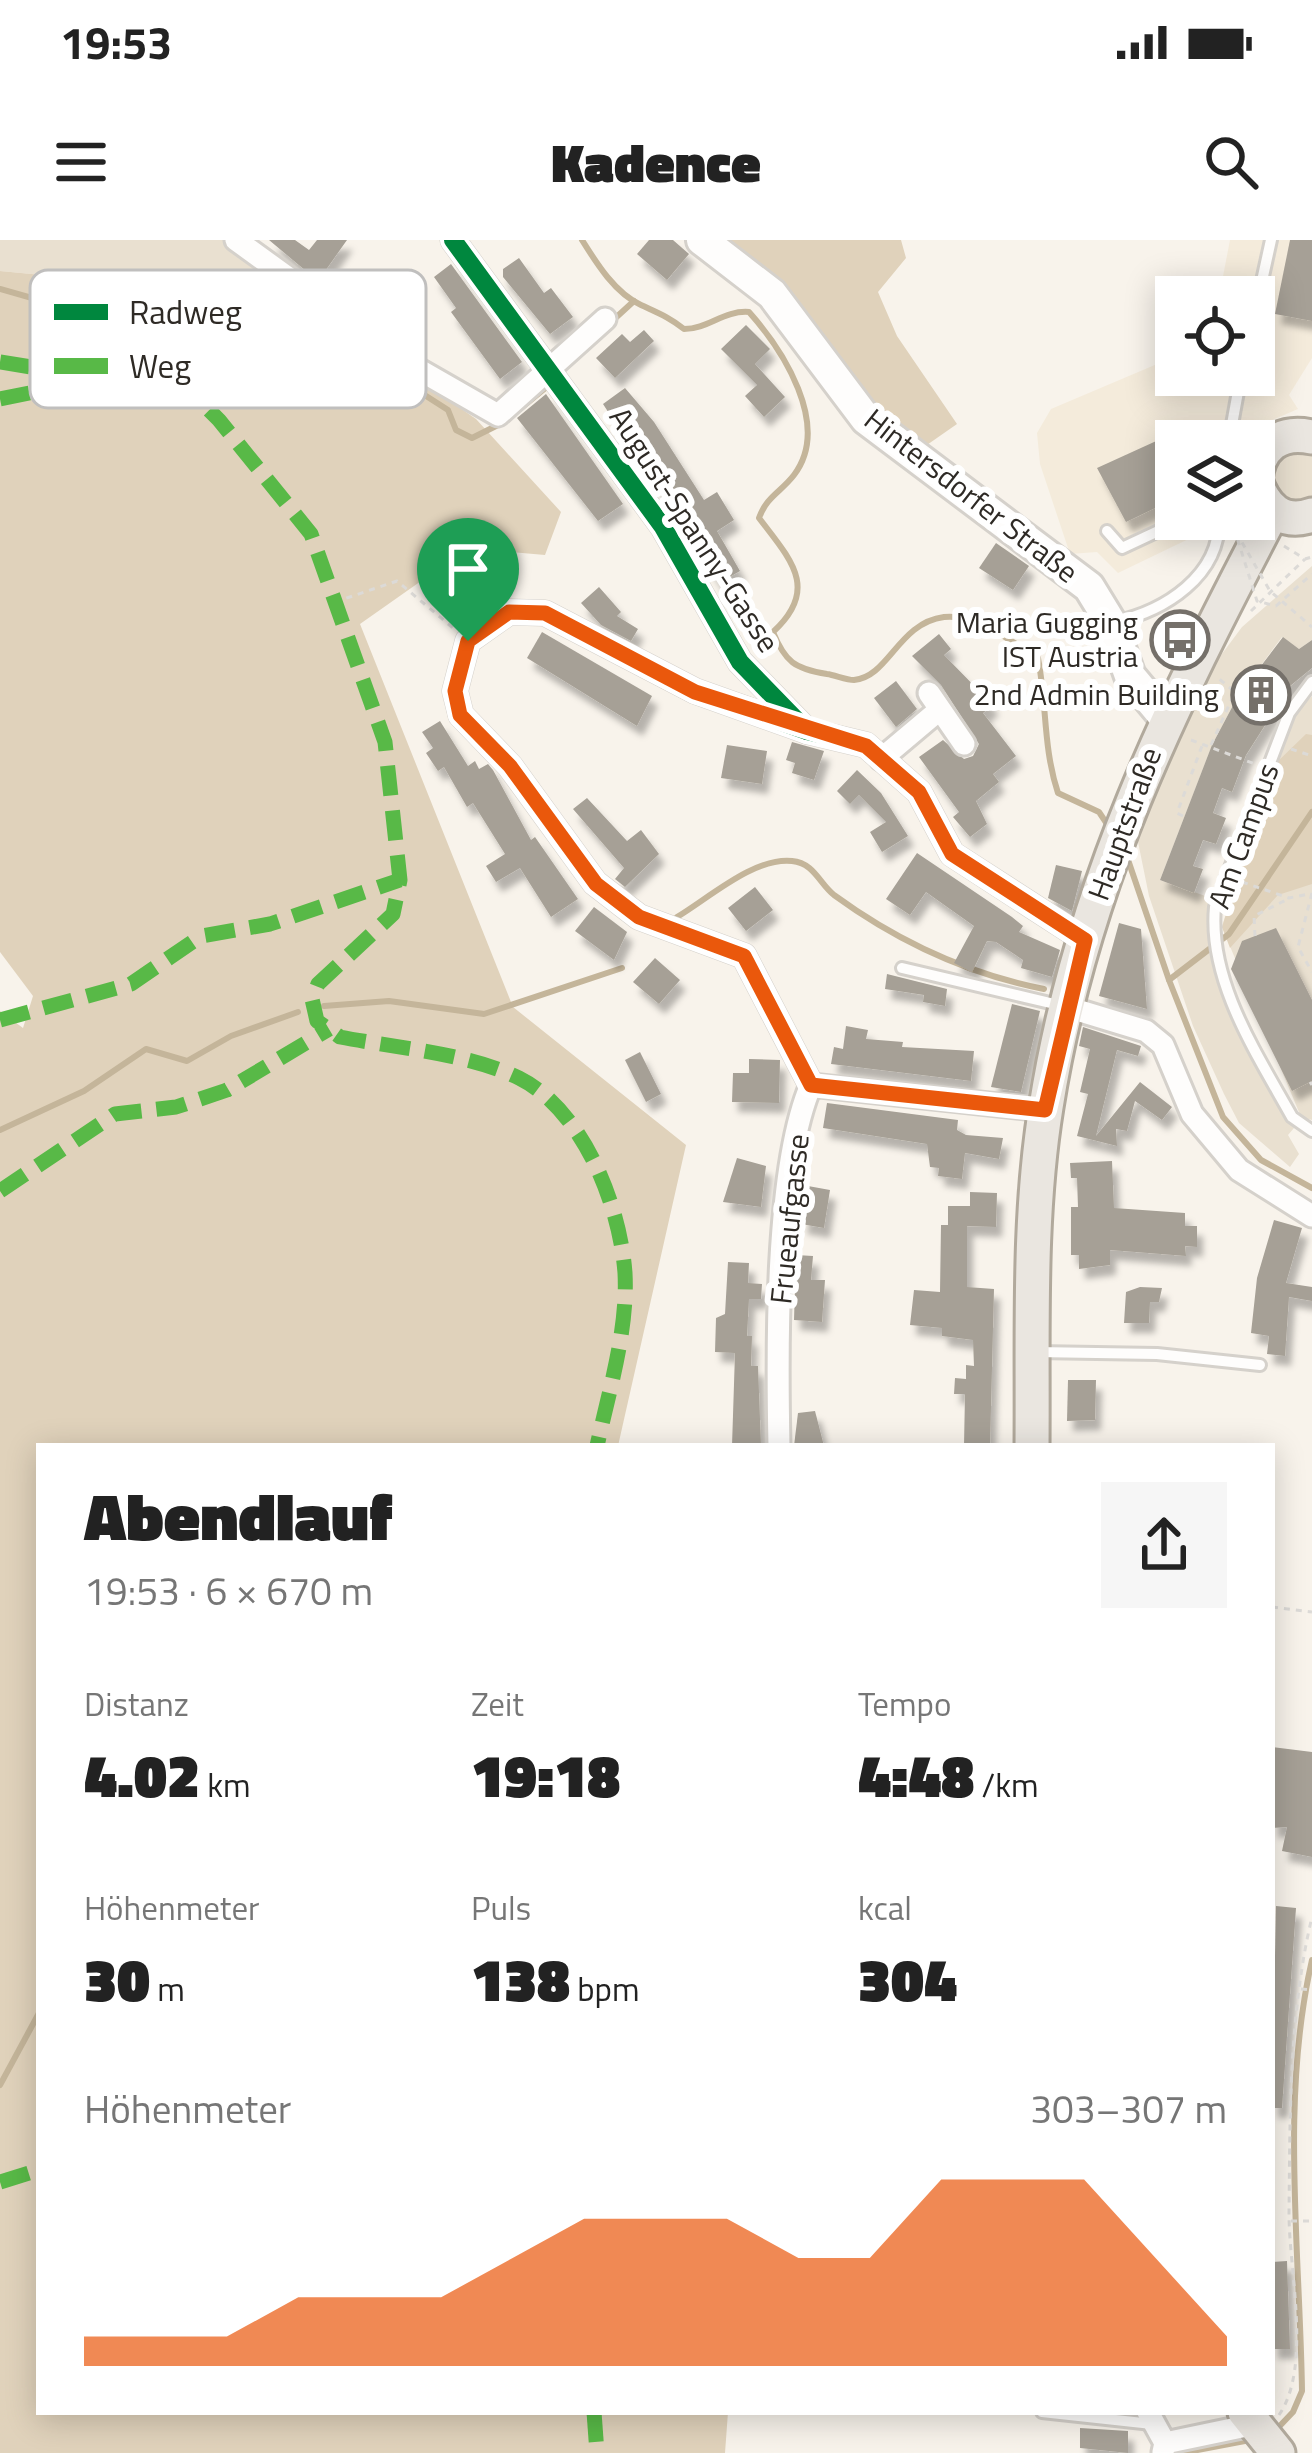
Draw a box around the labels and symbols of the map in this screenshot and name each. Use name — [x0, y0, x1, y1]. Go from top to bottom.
legend — [30, 270, 426, 408]
text: Radweg — [129, 287, 242, 337]
text: Weg — [129, 341, 191, 391]
street label: Hintersdorfer Straße — [855, 397, 1089, 594]
street label: August-Spanny-Gasse — [598, 398, 792, 661]
pin — [417, 518, 519, 641]
place label: Maria Gugging IST Austria — [956, 599, 1138, 679]
bus stop icon: Maria Gugging IST Austria — [1149, 609, 1211, 671]
building icon: 2nd Admin Building — [1230, 664, 1292, 726]
place label: 2nd Admin Building — [974, 671, 1219, 717]
street label: Hauptstraße — [1075, 741, 1173, 907]
street label: Am Campus — [1196, 757, 1291, 915]
street label: Frueaufgasse — [757, 1132, 821, 1306]

